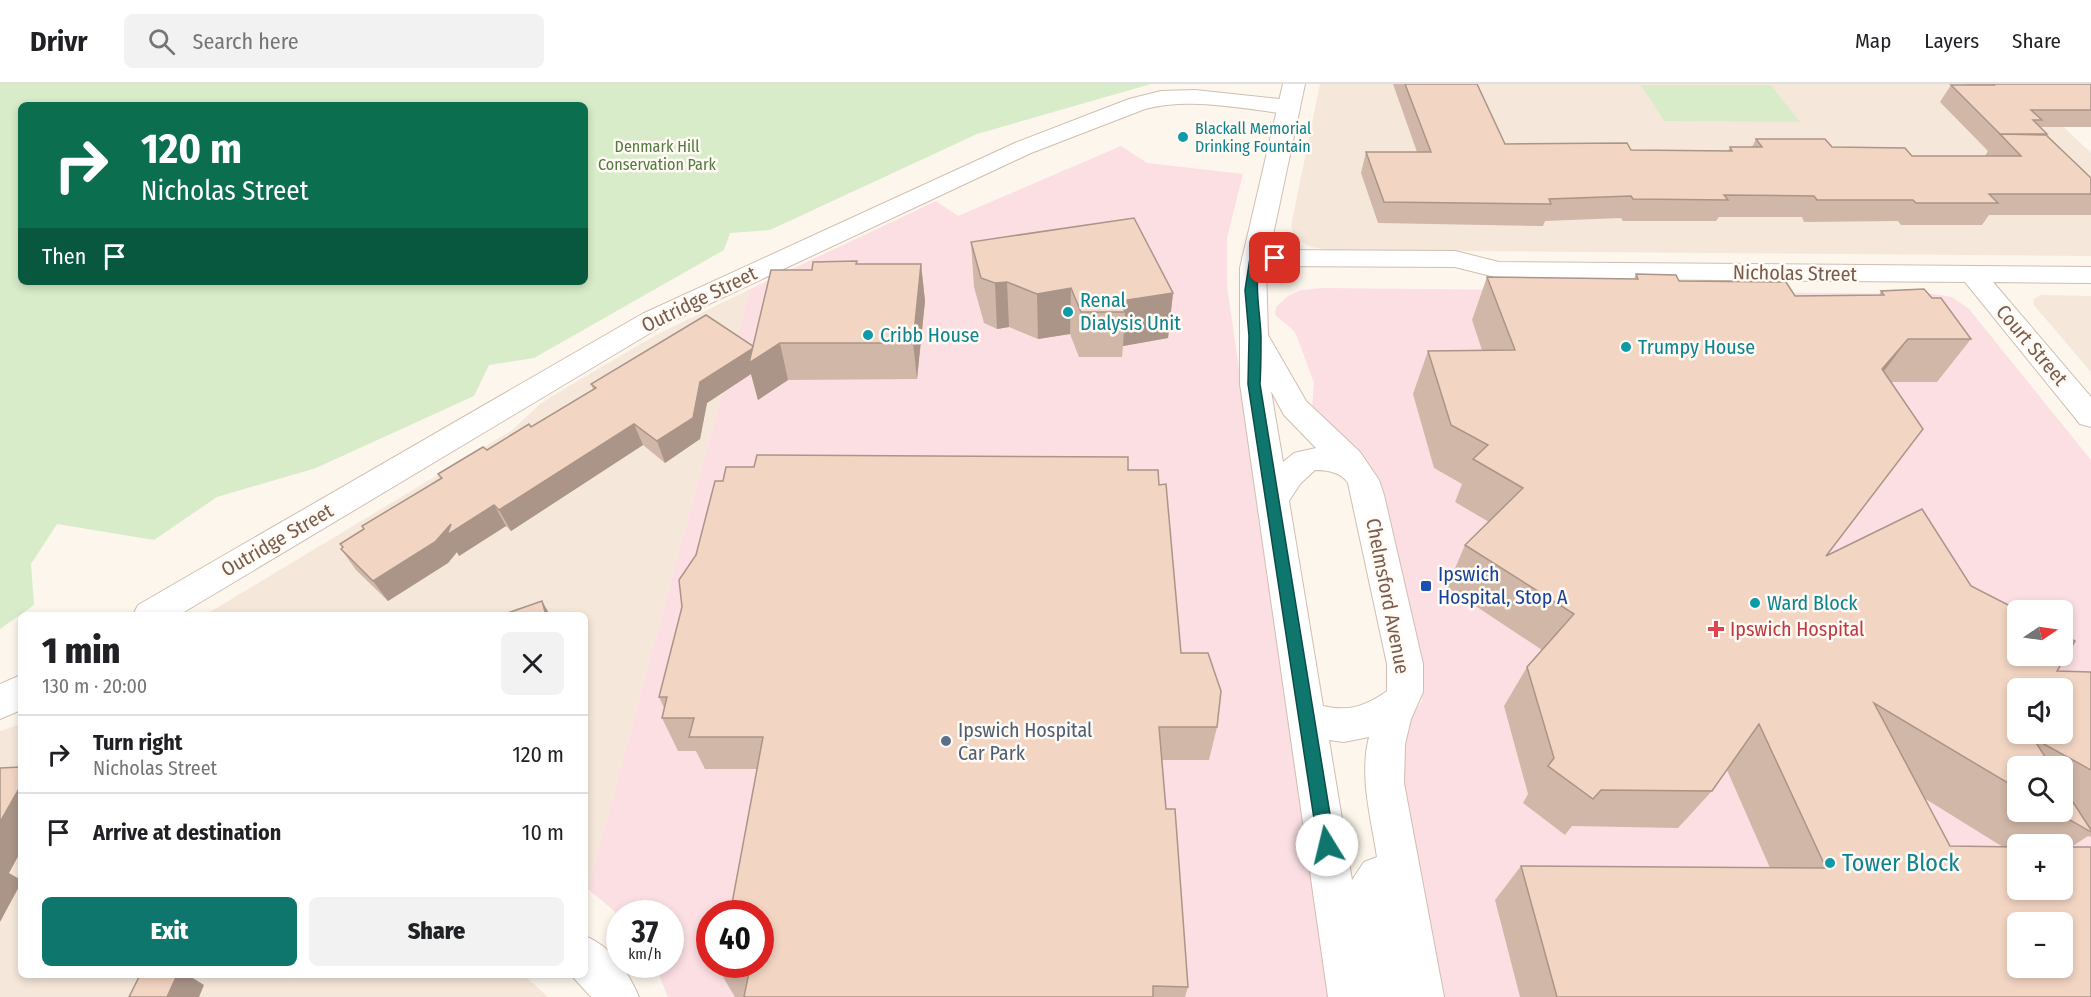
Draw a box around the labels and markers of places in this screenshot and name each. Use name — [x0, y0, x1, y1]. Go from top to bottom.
place label: Blackall Memorial Drinking Fountain — [1195, 119, 1311, 156]
marker: Blackall Memorial Drinking Fountain — [1176, 130, 1190, 144]
pin — [1249, 232, 1300, 283]
place label: Renal Dialysis Unit — [1080, 288, 1181, 335]
marker: Renal Dialysis Unit — [1061, 305, 1075, 319]
place label: Cribb House — [880, 323, 979, 347]
marker: Cribb House — [861, 328, 875, 342]
place label: Trumpy House — [1638, 335, 1755, 359]
marker: Trumpy House — [1619, 340, 1633, 354]
place label: Ipswich Hospital, Stop A — [1438, 562, 1568, 609]
marker: Ipswich Hospital, Stop A — [1419, 579, 1433, 593]
place label: Ward Block — [1767, 591, 1858, 615]
marker: Ward Block — [1748, 596, 1762, 610]
place label: Ipswich Hospital — [1730, 617, 1864, 641]
marker: Ipswich Hospital — [1707, 620, 1725, 638]
place label: Ipswich Hospital Car Park — [958, 718, 1092, 765]
marker: Ipswich Hospital Car Park — [939, 734, 953, 748]
place label: Tower Block — [1842, 849, 1960, 877]
marker: Tower Block — [1823, 856, 1837, 870]

